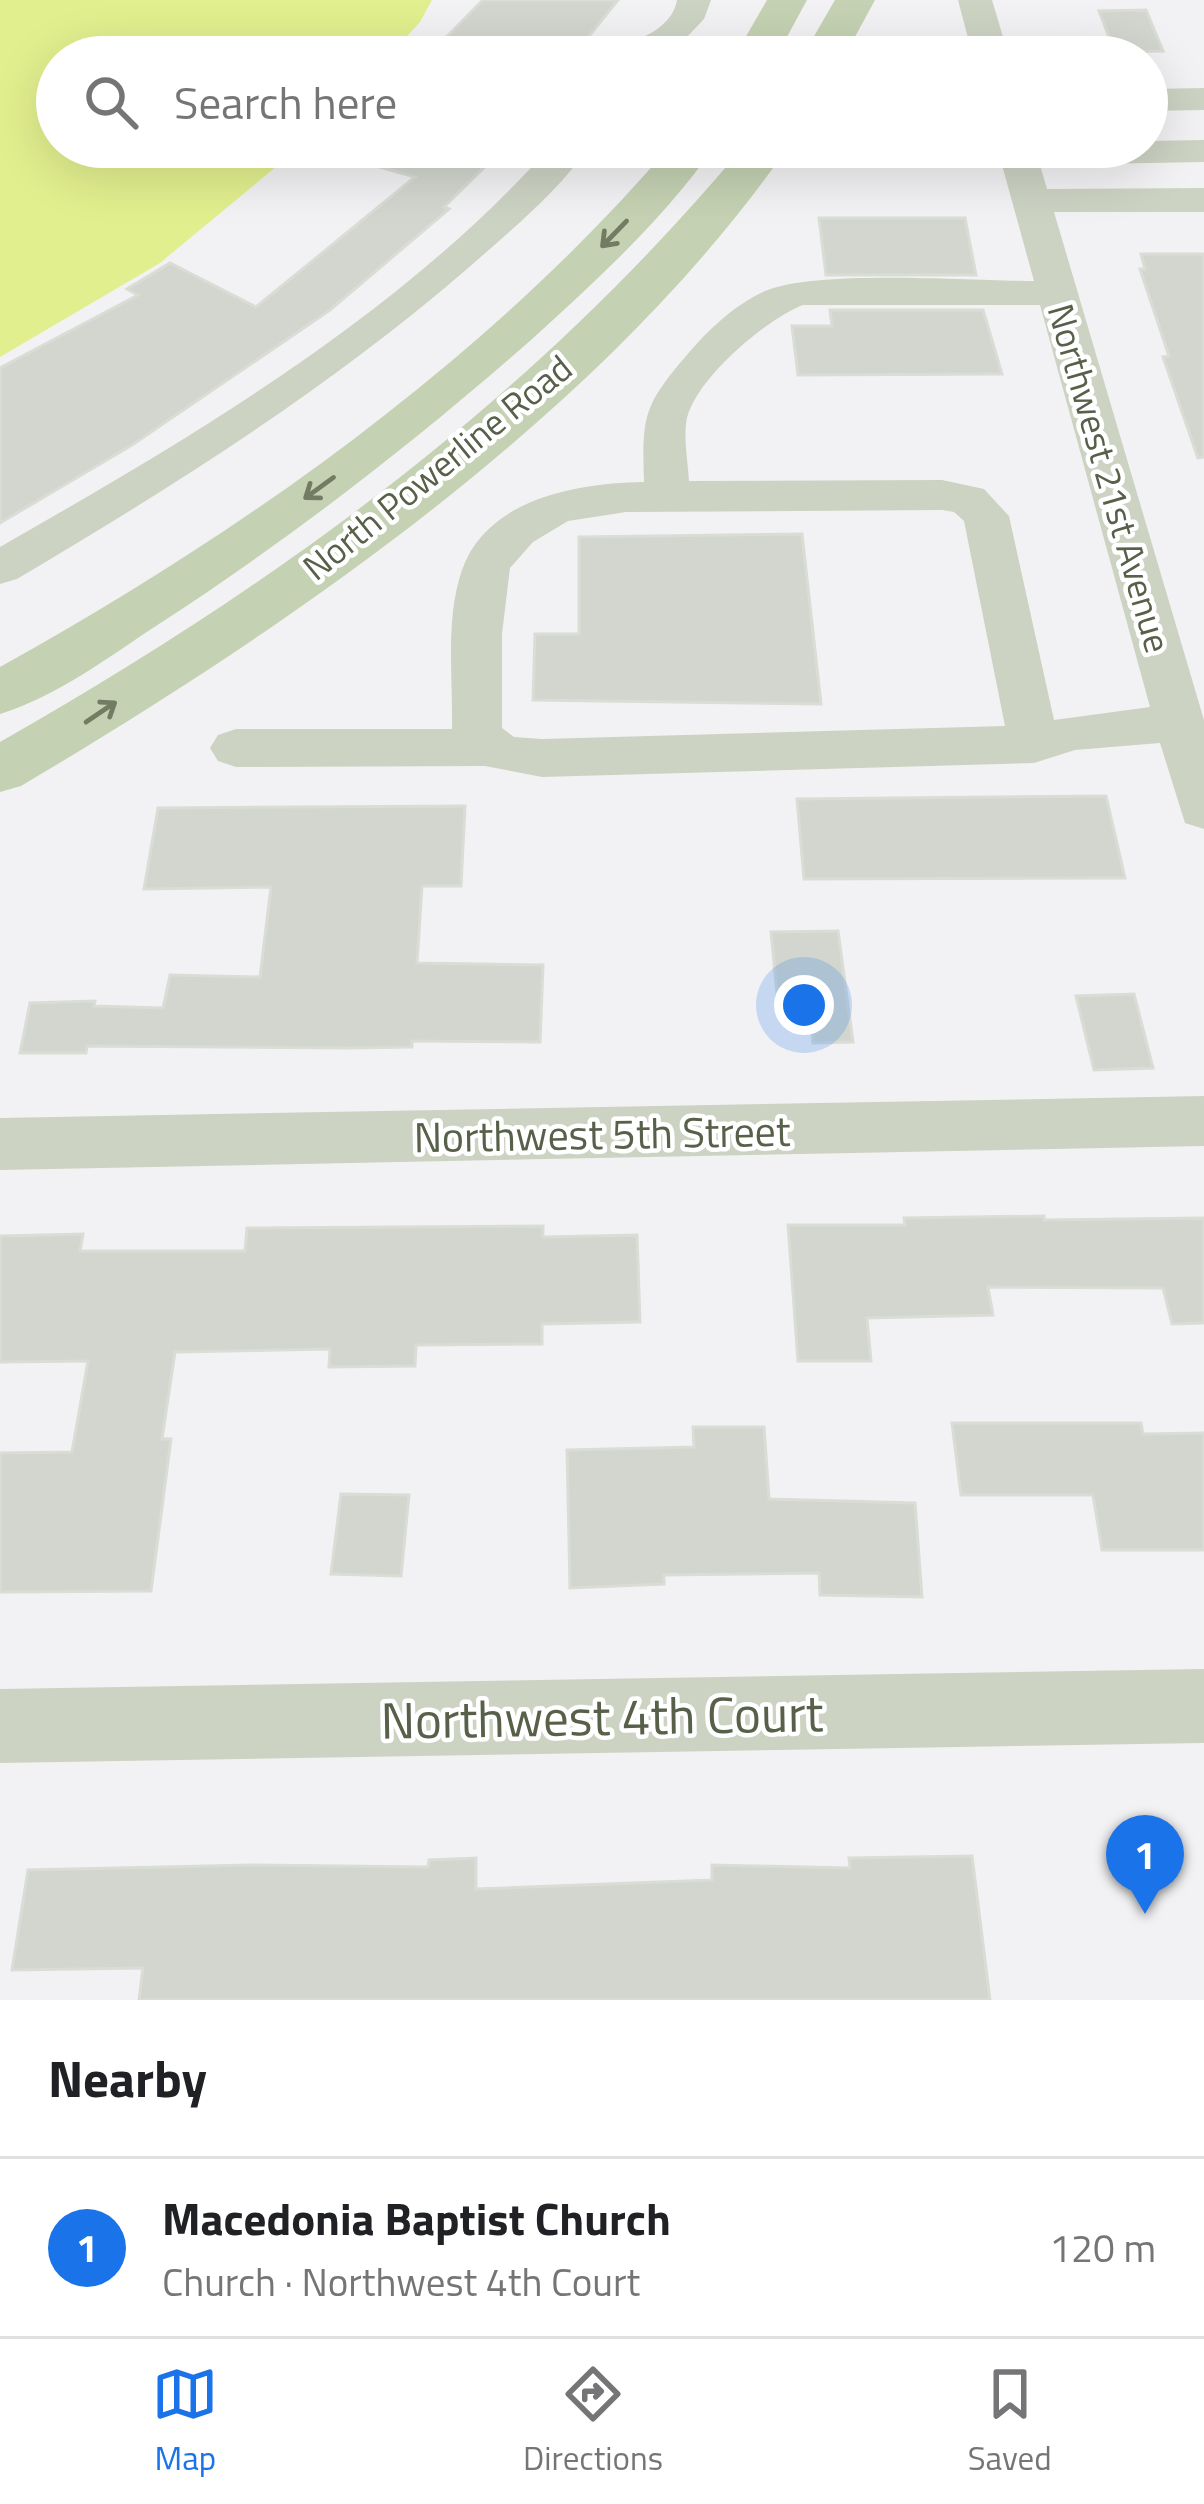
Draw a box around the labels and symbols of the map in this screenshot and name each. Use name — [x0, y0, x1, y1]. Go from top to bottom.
one-way arrow — [601, 219, 629, 248]
street label: Northwest 21st Avenue — [1034, 297, 1186, 659]
street label: North Powerline Road — [290, 341, 584, 593]
one-way arrow — [303, 475, 336, 500]
one-way arrow — [84, 699, 118, 724]
your location — [774, 975, 834, 1035]
street label: Northwest 5th Street — [413, 1098, 791, 1168]
street label: Northwest 4th Court — [380, 1673, 824, 1759]
pin: 1 — [1106, 1815, 1184, 1914]

